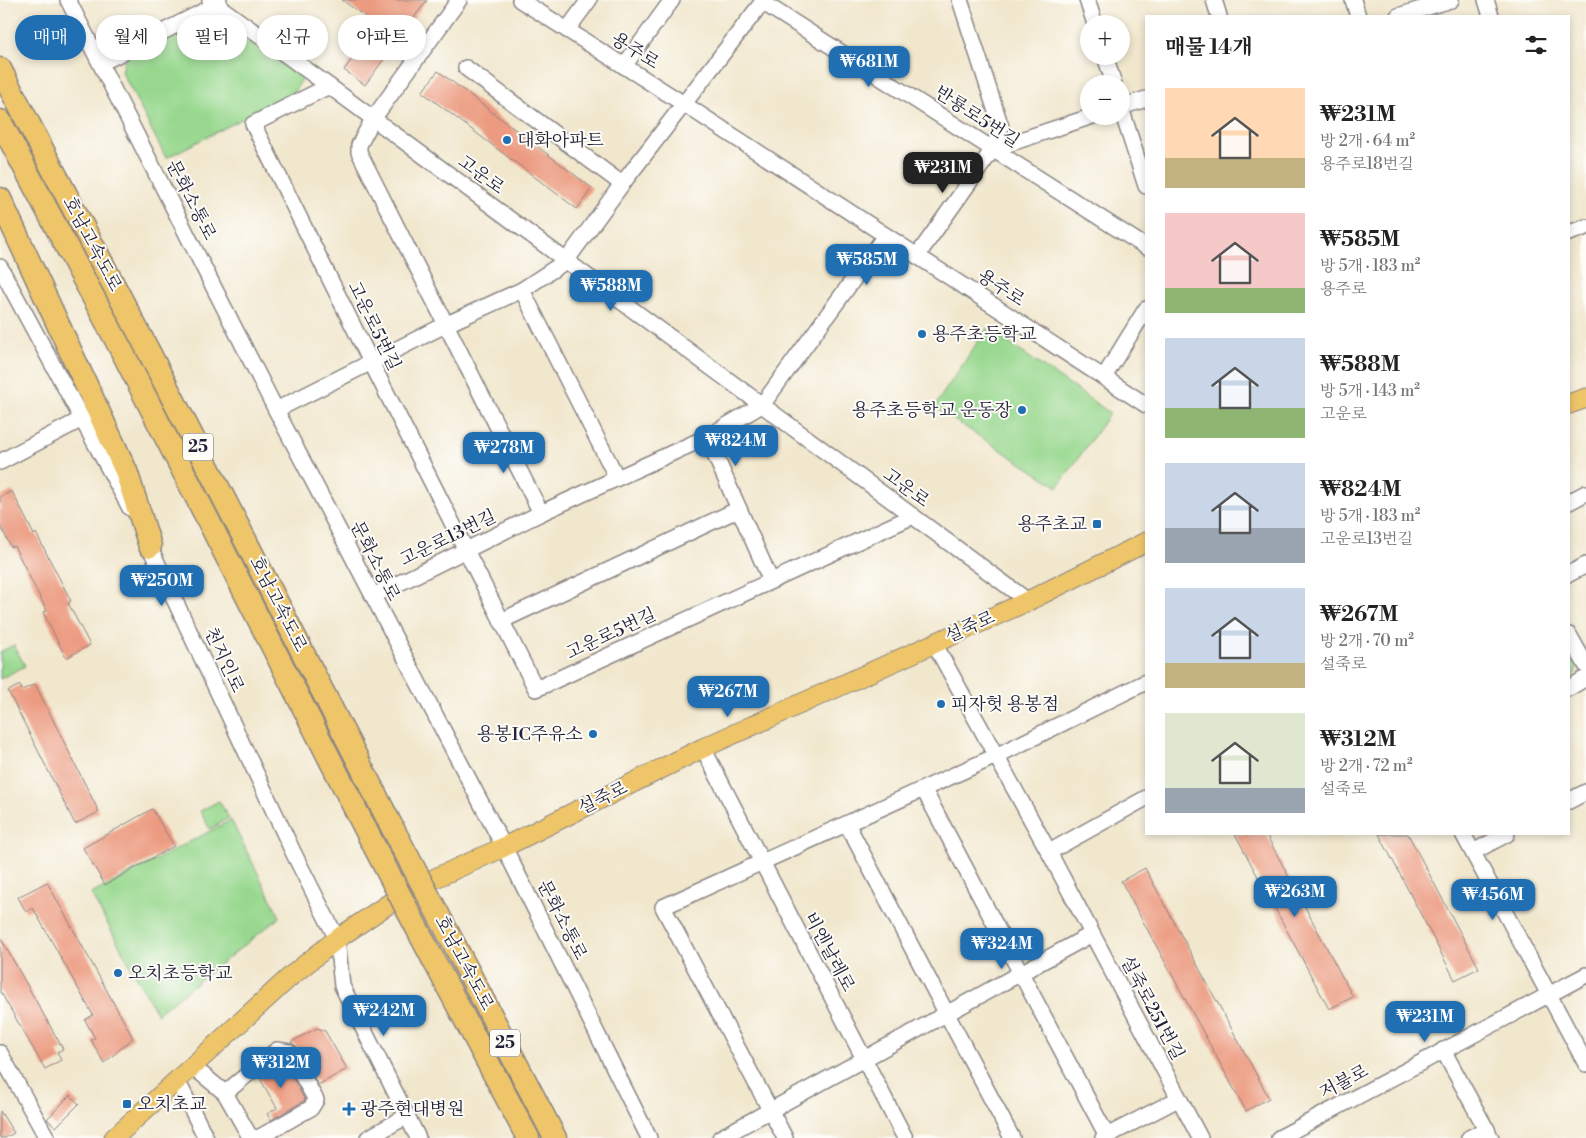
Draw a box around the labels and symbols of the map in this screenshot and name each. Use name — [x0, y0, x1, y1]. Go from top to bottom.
street label: 용주로 — [607, 27, 663, 75]
pin: ₩681M — [834, 46, 904, 88]
street label: 반룡로5번길 — [930, 81, 1024, 153]
place label: 대화아파트 — [517, 129, 605, 152]
marker: 대화아파트 — [501, 134, 513, 146]
street label: 고운로 — [453, 150, 509, 200]
pin: ₩231M — [908, 152, 978, 194]
street label: 문화소통로 — [161, 156, 221, 244]
street label: 호남고속도로 — [57, 193, 127, 295]
pin: ₩585M — [832, 244, 902, 286]
street label: 용주로 — [973, 264, 1029, 312]
pin: ₩588M — [576, 270, 646, 312]
street label: 고운로5번길 — [342, 277, 406, 375]
place label: 용주초등학교 — [932, 323, 1037, 346]
marker: 용주초등학교 — [916, 328, 928, 340]
place label: 용주초등학교 운동장 — [852, 399, 1013, 422]
marker: 용주초등학교 운동장 — [1016, 404, 1028, 416]
pin: ₩824M — [701, 424, 771, 467]
pin: ₩278M — [469, 432, 539, 474]
road number: 25 — [183, 434, 213, 461]
street label: 고운로 — [878, 463, 934, 513]
street label: 고운로13번길 — [396, 505, 500, 571]
place label: 용주초교 — [1017, 513, 1088, 536]
street label: 문화소통로 — [345, 517, 405, 605]
marker: 용주초교 — [1091, 518, 1103, 530]
street label: 호남고속도로 — [244, 552, 312, 656]
pin: ₩250M — [127, 564, 197, 607]
street label: 고운로5번길 — [562, 603, 660, 665]
street label: 설죽로 — [941, 606, 999, 648]
street label: 천지인로 — [199, 624, 249, 696]
pin: ₩267M — [693, 676, 763, 718]
place label: 피자헛 용봉점 — [951, 693, 1059, 716]
marker: 피자헛 용봉점 — [935, 698, 947, 710]
place label: 용봉IC주유소 — [477, 723, 583, 746]
marker: 용봉IC주유소 — [587, 728, 599, 740]
street label: 설죽로 — [575, 776, 631, 820]
street label: 문화소통로 — [532, 876, 592, 964]
pin: ₩263M — [1260, 876, 1330, 918]
pin: ₩456M — [1458, 878, 1528, 921]
street label: 비엔날레로 — [798, 908, 860, 996]
street label: 호남고속도로 — [429, 912, 499, 1014]
pin: ₩324M — [967, 928, 1037, 970]
street label: 설죽로251번길 — [1115, 952, 1189, 1064]
place label: 오치초등학교 — [128, 962, 233, 985]
marker: 오치초등학교 — [112, 967, 124, 979]
pin: ₩242M — [349, 994, 419, 1037]
pin: ₩231M — [1390, 1000, 1460, 1043]
road number: 25 — [490, 1030, 520, 1056]
pin: ₩312M — [246, 1046, 316, 1089]
street label: 저불로 — [1316, 1060, 1372, 1104]
place label: 오치초교 — [137, 1093, 207, 1116]
marker: 오치초교 — [121, 1098, 133, 1110]
place label: 광주현대병원 — [360, 1098, 464, 1121]
marker: 광주현대병원 — [342, 1102, 356, 1116]

